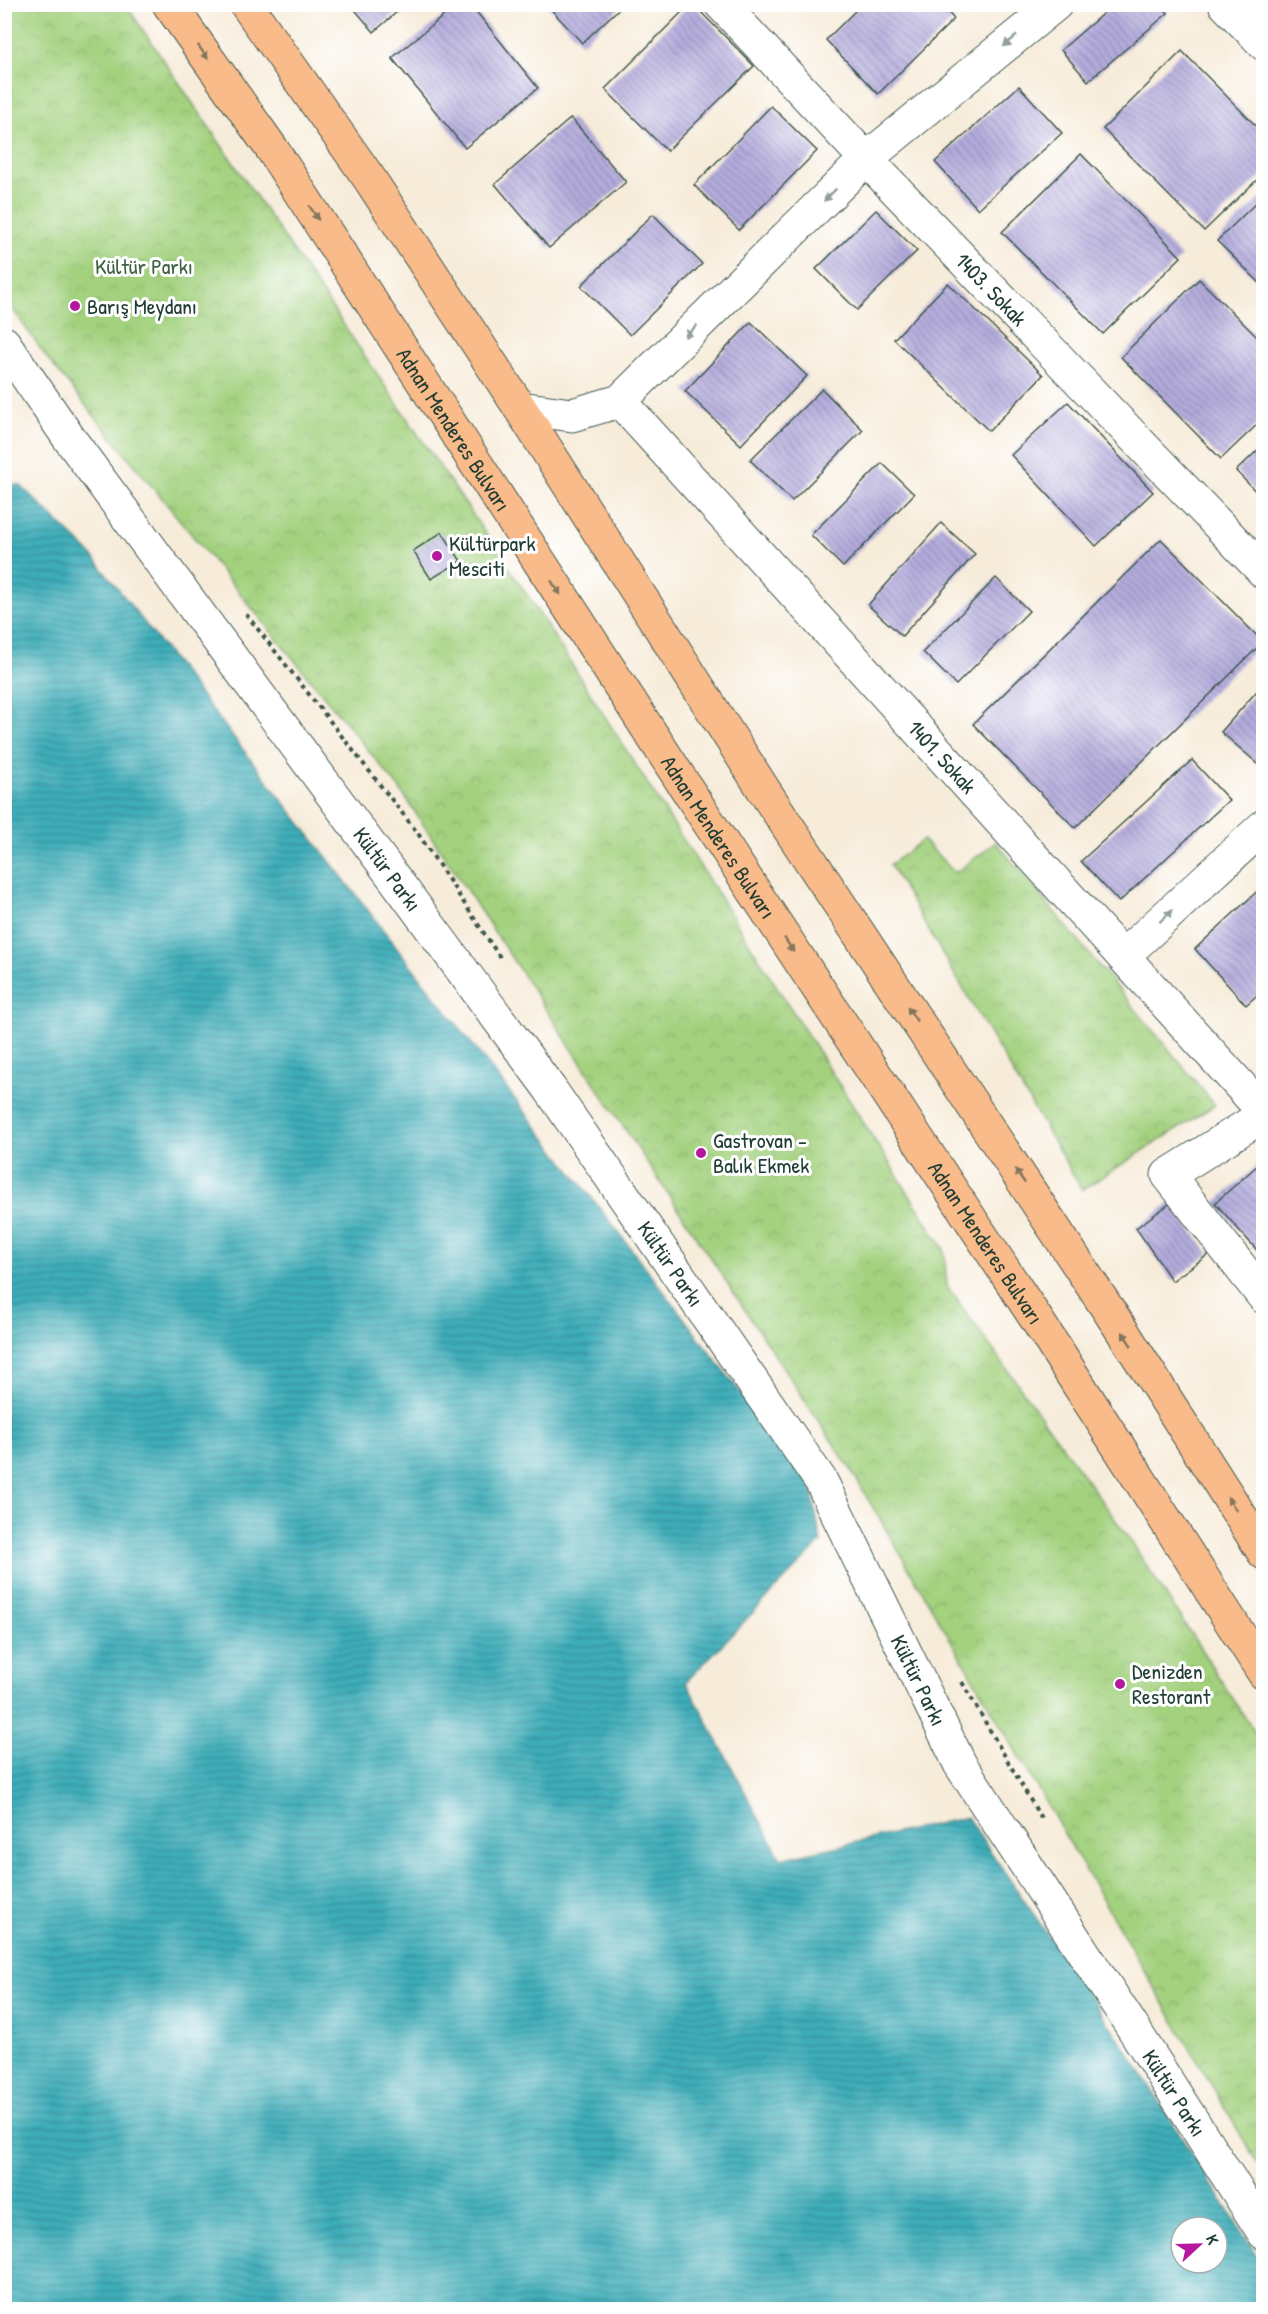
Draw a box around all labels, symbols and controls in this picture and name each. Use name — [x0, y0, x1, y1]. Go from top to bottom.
one-way arrow — [1002, 35, 1018, 48]
one-way arrow — [197, 44, 209, 60]
one-way arrow — [823, 187, 837, 201]
one-way arrow — [308, 204, 319, 221]
street label: 1403. Sokak — [949, 246, 1034, 333]
park label: Kültür Parkı — [95, 251, 193, 281]
place label: Barış Meydanı — [87, 291, 197, 321]
marker: Barış Meydanı — [68, 299, 82, 313]
one-way arrow — [684, 324, 698, 338]
street label: Adnan Menderes Bulvarı — [390, 342, 518, 517]
place label: Kültürpark Mesciti — [449, 528, 536, 583]
marker: Kültürpark Mesciti — [430, 549, 444, 563]
one-way arrow — [551, 580, 562, 596]
street label: 1401. Sokak — [901, 713, 983, 800]
street label: Adnan Menderes Bulvarı — [654, 749, 783, 924]
street label: Kültür Parkı — [346, 821, 429, 917]
one-way arrow — [1158, 910, 1173, 923]
one-way arrow — [783, 936, 795, 952]
one-way arrow — [907, 1006, 918, 1022]
place label: Gastrovan - Balık Ekmek — [713, 1125, 809, 1180]
marker: Gastrovan - Balık Ekmek — [694, 1146, 708, 1160]
street label: Adnan Menderes Bulvarı — [921, 1155, 1051, 1330]
one-way arrow — [1014, 1169, 1026, 1185]
street label: Kültür Parkı — [631, 1215, 711, 1313]
one-way arrow — [1122, 1331, 1133, 1347]
one-way arrow — [1226, 1496, 1238, 1512]
street label: Kültür Parkı — [884, 1630, 954, 1731]
place label: Denizden Restorant — [1132, 1656, 1211, 1711]
marker: Denizden Restorant — [1113, 1677, 1127, 1691]
street label: Kültür Parkı — [1135, 2044, 1213, 2142]
north arrow — [1169, 2215, 1229, 2275]
text: K — [1201, 2231, 1225, 2248]

